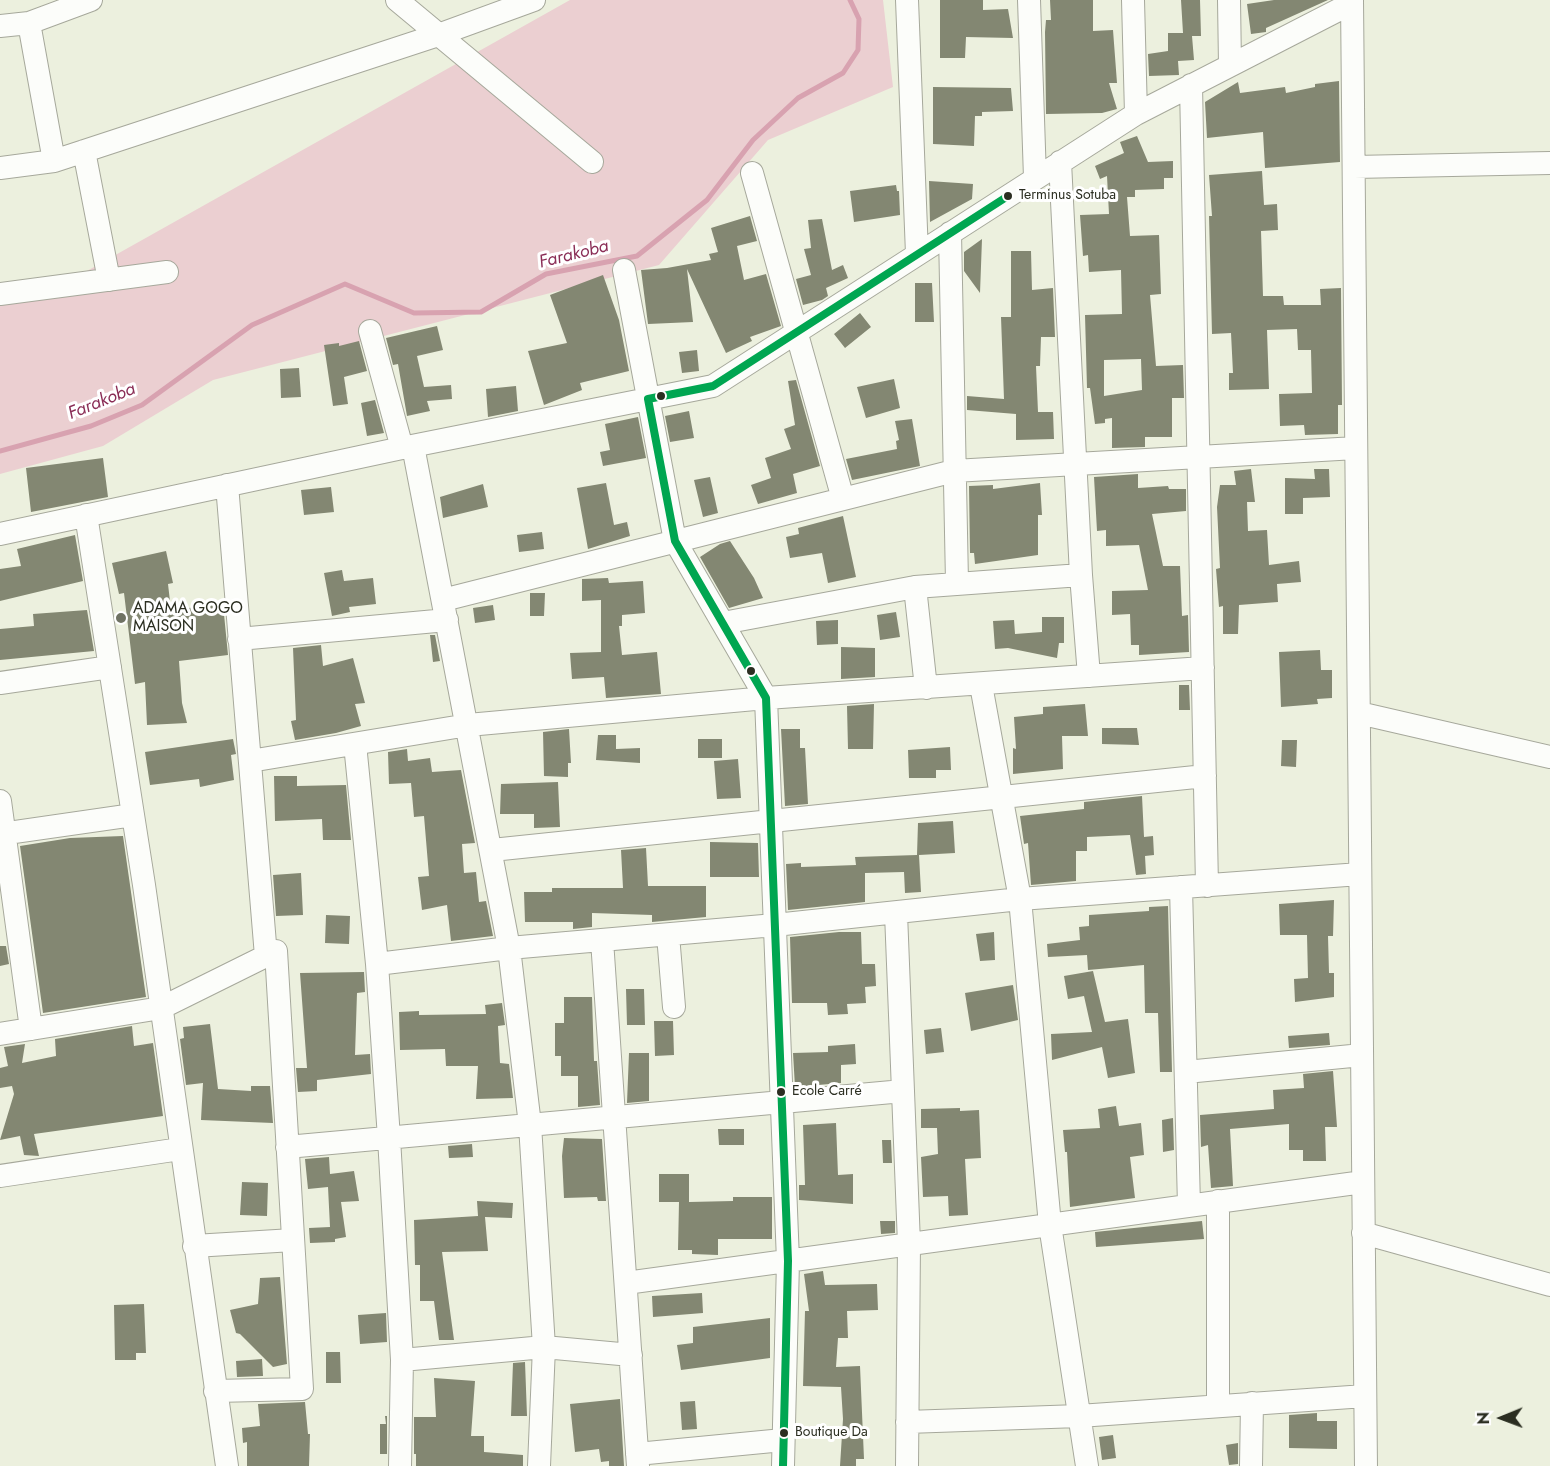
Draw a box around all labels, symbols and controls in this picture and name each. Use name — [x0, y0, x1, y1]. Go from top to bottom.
place label: Terminus Sotuba — [1019, 188, 1116, 204]
marker: Terminus Sotuba — [1002, 190, 1014, 202]
water label: Farakoba — [537, 236, 611, 274]
water label: Farakoba — [65, 379, 139, 425]
unlabelled marker — [655, 390, 667, 402]
place label: ADAMA GOGO MAISON — [133, 599, 243, 637]
marker: ADAMA GOGO MAISON — [114, 611, 128, 625]
unlabelled marker — [745, 665, 757, 677]
place label: Ecole Carré — [792, 1084, 862, 1100]
marker: Ecole Carré — [775, 1086, 787, 1098]
north arrow — [1472, 1388, 1532, 1448]
text: N — [1472, 1412, 1495, 1425]
place label: Boutique Da — [795, 1425, 868, 1441]
marker: Boutique Da — [778, 1427, 790, 1439]

